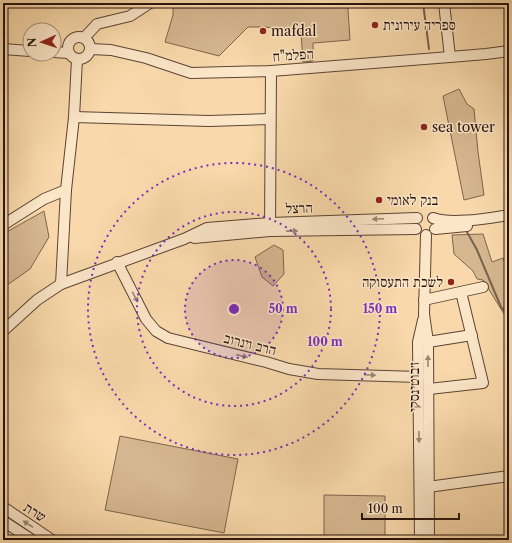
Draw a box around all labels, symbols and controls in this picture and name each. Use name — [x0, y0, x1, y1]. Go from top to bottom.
place label: ספריה עירונית — [383, 16, 456, 34]
marker: ספריה עירונית — [370, 20, 380, 30]
north arrow — [22, 22, 62, 62]
place label: mafdal — [271, 22, 316, 40]
marker: mafdal — [258, 26, 268, 36]
text: N — [25, 37, 39, 48]
street label: הפלמ"ח — [272, 45, 314, 65]
place label: sea tower — [432, 118, 495, 136]
marker: sea tower — [419, 122, 429, 132]
place label: בנק לאומי — [387, 191, 438, 209]
marker: בנק לאומי — [374, 195, 384, 205]
street label: הרצל — [285, 199, 313, 217]
one-way arrow — [372, 216, 384, 223]
one-way arrow — [286, 228, 299, 234]
place label: לשכת התעסוקה — [362, 273, 443, 291]
marker: לשכת התעסוקה — [446, 277, 456, 287]
one-way arrow — [132, 291, 138, 303]
text: 50 m — [268, 301, 298, 316]
text: 150 m — [363, 301, 397, 316]
centre of rings — [227, 302, 241, 316]
street label: הרב וינרוב — [222, 329, 278, 359]
text: 100 m — [307, 334, 343, 349]
one-way arrow — [236, 354, 248, 360]
one-way arrow — [425, 354, 431, 367]
street label: ז׳בוטינסקי — [405, 362, 423, 412]
one-way arrow — [364, 372, 377, 378]
one-way arrow — [416, 431, 422, 444]
scale bar — [362, 495, 459, 521]
street label: שרת — [20, 498, 50, 526]
text: 100 m — [368, 501, 403, 516]
one-way arrow — [23, 520, 33, 528]

